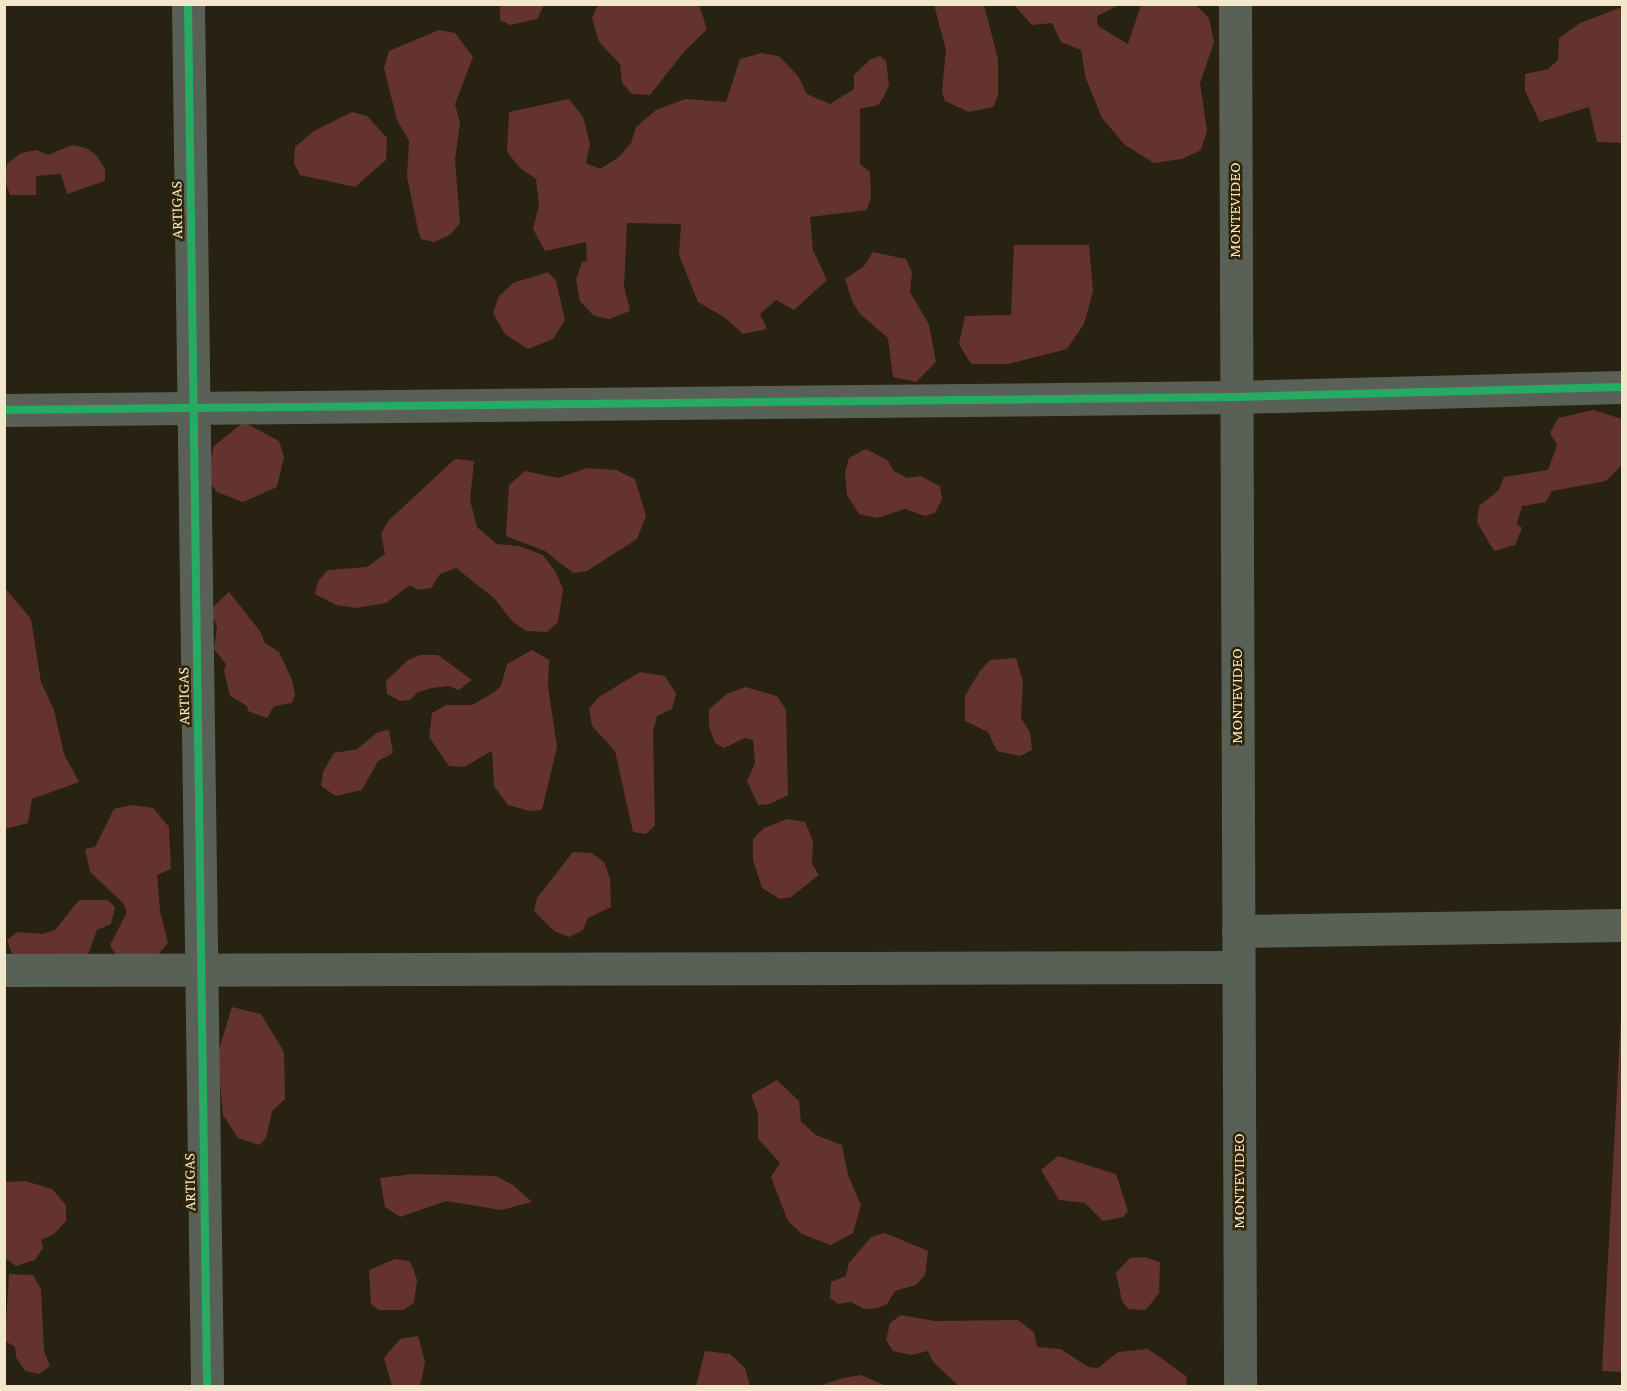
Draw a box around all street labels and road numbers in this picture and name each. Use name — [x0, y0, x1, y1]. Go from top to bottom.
street label: MONTEVIDEO — [1225, 162, 1245, 258]
street label: ARTIGAS — [167, 181, 187, 239]
street label: MONTEVIDEO — [1227, 648, 1247, 744]
street label: ARTIGAS — [174, 667, 194, 725]
street label: MONTEVIDEO — [1229, 1133, 1249, 1229]
street label: ARTIGAS — [180, 1153, 200, 1211]

